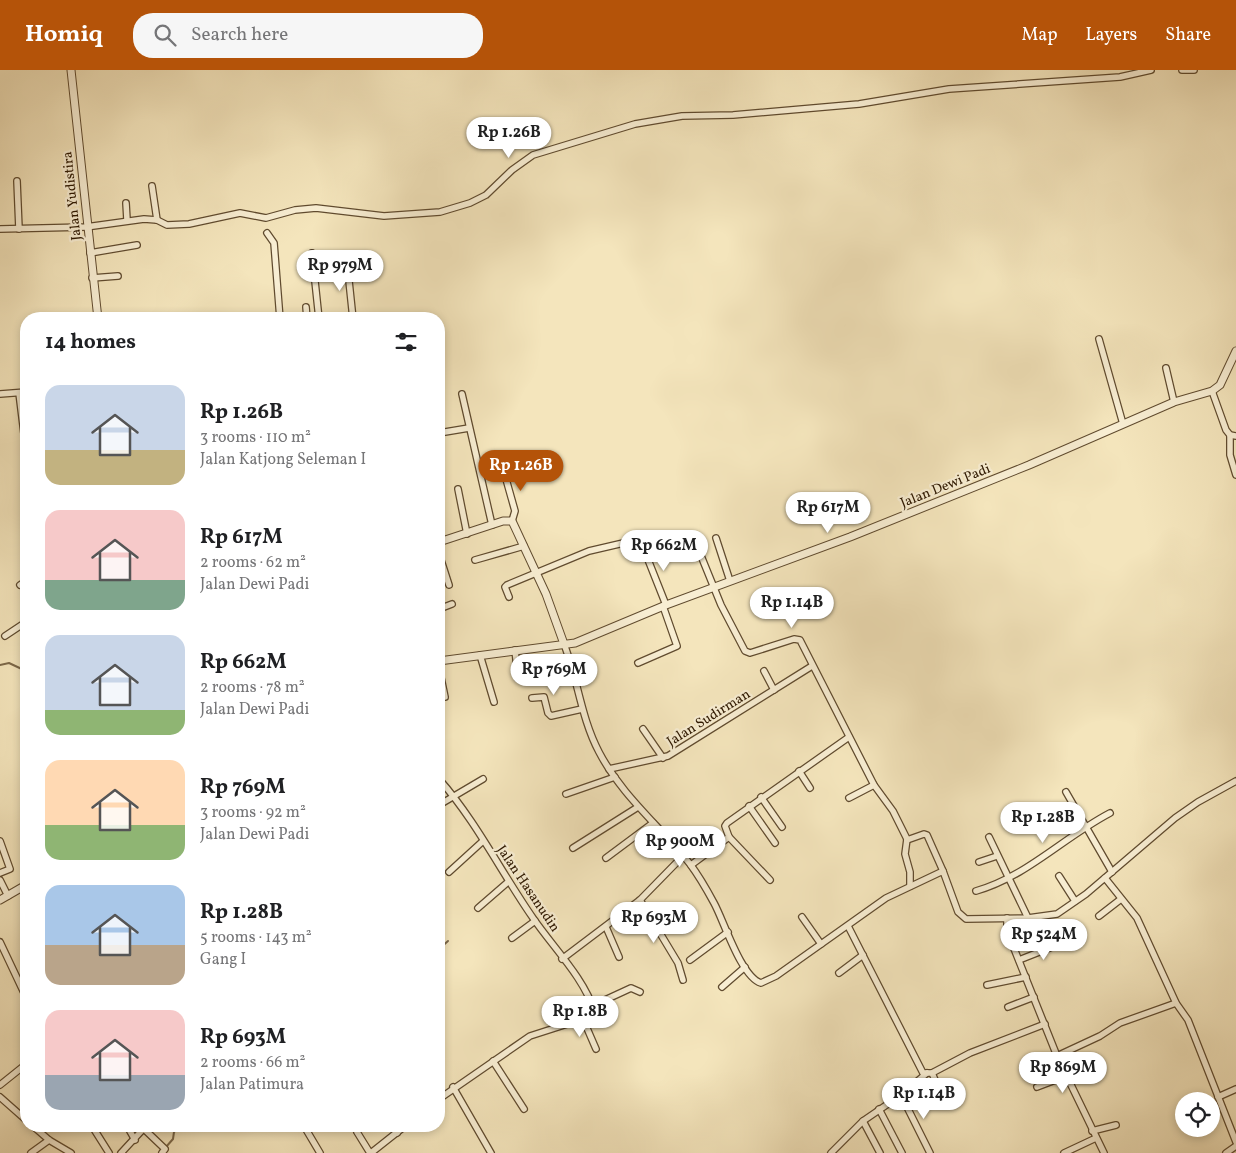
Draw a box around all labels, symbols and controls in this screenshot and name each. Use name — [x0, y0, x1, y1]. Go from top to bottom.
search box — [133, 13, 483, 58]
text: Homiq — [25, 18, 103, 52]
icon: search — [151, 21, 179, 49]
text: Search here — [191, 22, 288, 48]
text: Map — [1021, 23, 1057, 48]
text: Layers — [1085, 23, 1137, 48]
text: Share — [1165, 23, 1211, 48]
pin: Rp 1.26B — [457, 116, 561, 159]
text: Rp 1.26B — [477, 122, 541, 144]
street label: Jalan Yudistira — [58, 150, 87, 241]
pin: Rp 979M — [294, 250, 386, 292]
text: Rp 979M — [308, 255, 372, 277]
text: 14 homes — [45, 328, 136, 357]
icon: filters — [392, 328, 420, 356]
text: Rp 1.26B — [200, 398, 283, 427]
icon: home — [85, 405, 145, 465]
text: 3 rooms · 110 m² — [200, 427, 311, 449]
text: Jalan Katjong Seleman I — [200, 449, 366, 471]
pin: Rp 1.26B — [469, 450, 573, 492]
text: Rp 1.26B — [489, 455, 553, 477]
street label: Jalan Dewi Padi — [898, 460, 993, 513]
pin: Rp 617M — [782, 492, 874, 534]
text: Rp 617M — [797, 497, 859, 519]
text: Rp 617M — [200, 523, 283, 552]
icon: home — [85, 530, 145, 590]
pin: Rp 662M — [618, 530, 710, 572]
text: Rp 662M — [631, 535, 697, 557]
text: 2 rooms · 62 m² — [200, 552, 306, 574]
text: Jalan Dewi Padi — [200, 574, 309, 596]
pin: Rp 1.14B — [740, 586, 844, 629]
text: Rp 1.14B — [761, 592, 823, 614]
text: Rp 662M — [200, 648, 286, 677]
pin: Rp 769M — [508, 654, 600, 696]
icon: home — [85, 655, 145, 715]
text: Rp 769M — [521, 659, 587, 681]
text: 2 rooms · 78 m² — [200, 677, 305, 699]
street label: Jalan Sudirman — [663, 685, 754, 752]
text: Jalan Dewi Padi — [200, 699, 309, 721]
text: Rp 769M — [200, 773, 285, 802]
icon: home — [85, 780, 145, 840]
text: 3 rooms · 92 m² — [200, 802, 306, 824]
pin: Rp 1.28B — [991, 802, 1095, 844]
text: Rp 1.28B — [1011, 807, 1075, 829]
text: Jalan Dewi Padi — [200, 824, 309, 846]
pin: Rp 900M — [634, 826, 726, 868]
text: Rp 900M — [646, 831, 714, 853]
street label: Jalan Hasanudin — [492, 842, 564, 936]
text: Rp 1.28B — [200, 898, 283, 927]
pin: Rp 693M — [608, 902, 700, 944]
icon: home — [85, 905, 145, 965]
text: Rp 693M — [621, 907, 687, 929]
pin: Rp 524M — [998, 918, 1090, 961]
text: Rp 524M — [1011, 924, 1077, 946]
text: 5 rooms · 143 m² — [200, 927, 312, 949]
text: Gang I — [200, 949, 246, 971]
pin: Rp 1.8B — [534, 996, 626, 1038]
text: Rp 1.8B — [553, 1001, 607, 1023]
text: Rp 693M — [200, 1023, 286, 1052]
icon: home — [85, 1030, 145, 1090]
text: 2 rooms · 66 m² — [200, 1052, 306, 1074]
pin: Rp 869M — [1017, 1052, 1109, 1094]
text: Rp 869M — [1030, 1057, 1096, 1079]
text: Jalan Patimura — [200, 1074, 304, 1096]
pin: Rp 1.14B — [872, 1078, 976, 1120]
text: Rp 1.14B — [893, 1083, 955, 1105]
map controls — [1175, 1092, 1220, 1137]
button: locate — [1175, 1092, 1220, 1137]

